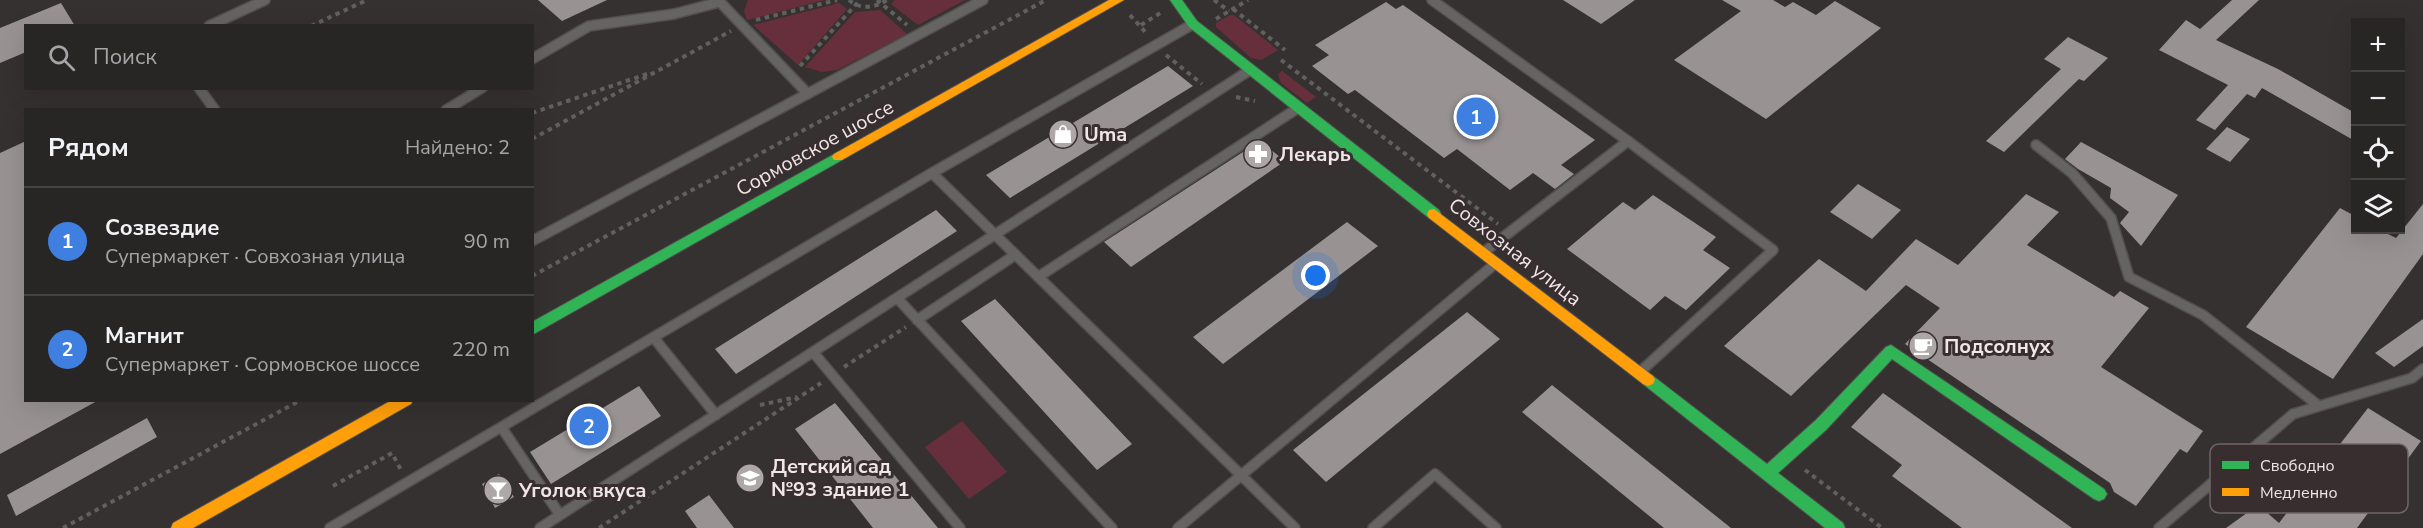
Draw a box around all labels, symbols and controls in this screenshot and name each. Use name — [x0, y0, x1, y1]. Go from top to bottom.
map controls — [2351, 18, 2405, 234]
button: + — [2351, 18, 2405, 72]
search box — [24, 24, 534, 90]
icon: search — [45, 41, 78, 74]
text: Поиск — [93, 42, 157, 72]
button: − — [2351, 72, 2405, 126]
street label: Сормовское шоссе — [731, 93, 899, 203]
pin: 1 — [1456, 94, 1496, 140]
shop icon: Uma — [1047, 118, 1079, 150]
place label: Uma — [1084, 121, 1127, 148]
button: locate — [2351, 126, 2405, 180]
text: Рядом — [48, 130, 129, 165]
text: Найдено: 2 — [405, 134, 510, 161]
pharmacy icon: Лекарь — [1242, 138, 1274, 170]
place label: Лекарь — [1279, 141, 1351, 168]
button: layers — [2351, 180, 2405, 234]
street label: Совхозная улица — [1443, 192, 1587, 312]
text: Созвездие — [105, 213, 220, 243]
text: 1 — [62, 228, 74, 255]
text: 90 m — [464, 228, 510, 255]
text: Супермаркет · Совхозная улица — [105, 243, 405, 270]
your location — [1301, 261, 1330, 290]
text: Магнит — [105, 321, 184, 351]
cafe icon: Подсолнух — [1907, 330, 1939, 362]
place label: Подсолнух — [1944, 333, 2052, 360]
text: 2 — [62, 336, 74, 363]
text: 220 m — [452, 336, 510, 363]
text: Супермаркет · Сормовское шоссе — [105, 351, 420, 378]
pin: 2 — [570, 404, 608, 448]
legend — [2210, 444, 2408, 513]
place label: Детский сад №93 здание 1 — [771, 453, 909, 503]
text: Свободно — [2260, 455, 2335, 477]
school or university icon: Детский сад №93 здание 1 — [734, 462, 766, 494]
bar icon: Уголок вкуса — [482, 474, 514, 506]
place label: Уголок вкуса — [518, 477, 646, 504]
text: Медленно — [2260, 482, 2338, 504]

